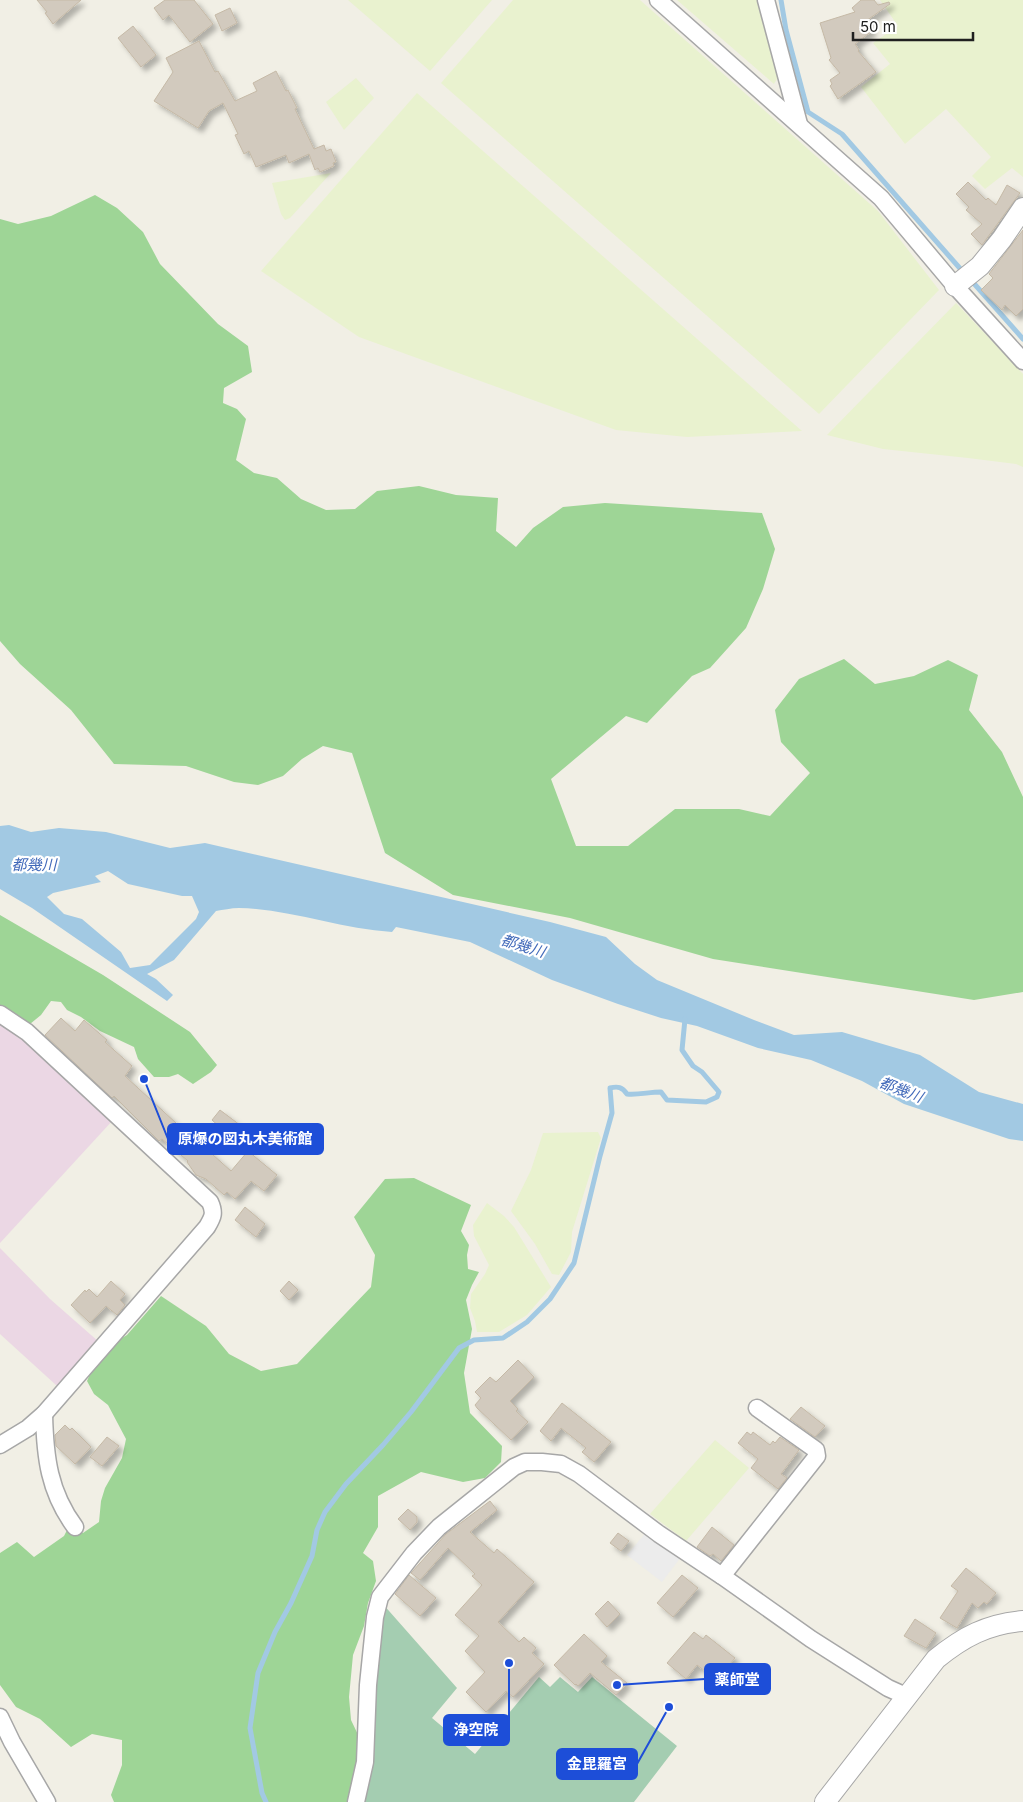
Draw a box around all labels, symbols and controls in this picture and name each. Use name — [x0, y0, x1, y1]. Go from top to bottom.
scale bar — [853, 10, 973, 42]
text: 50 m — [860, 17, 896, 36]
water label: 都幾川 — [11, 855, 58, 874]
water label: 都幾川 — [499, 930, 549, 962]
water label: 都幾川 — [877, 1073, 927, 1107]
callout: 原爆の図丸木美術館 — [168, 1124, 323, 1154]
text: 原爆の図丸木美術館 — [177, 1129, 313, 1148]
callout: 薬師堂 — [705, 1664, 770, 1694]
text: 薬師堂 — [714, 1670, 760, 1689]
callout: 浄空院 — [444, 1715, 509, 1745]
text: 浄空院 — [453, 1720, 499, 1739]
callout: 金毘羅宮 — [557, 1749, 637, 1779]
text: 金毘羅宮 — [567, 1754, 627, 1773]

